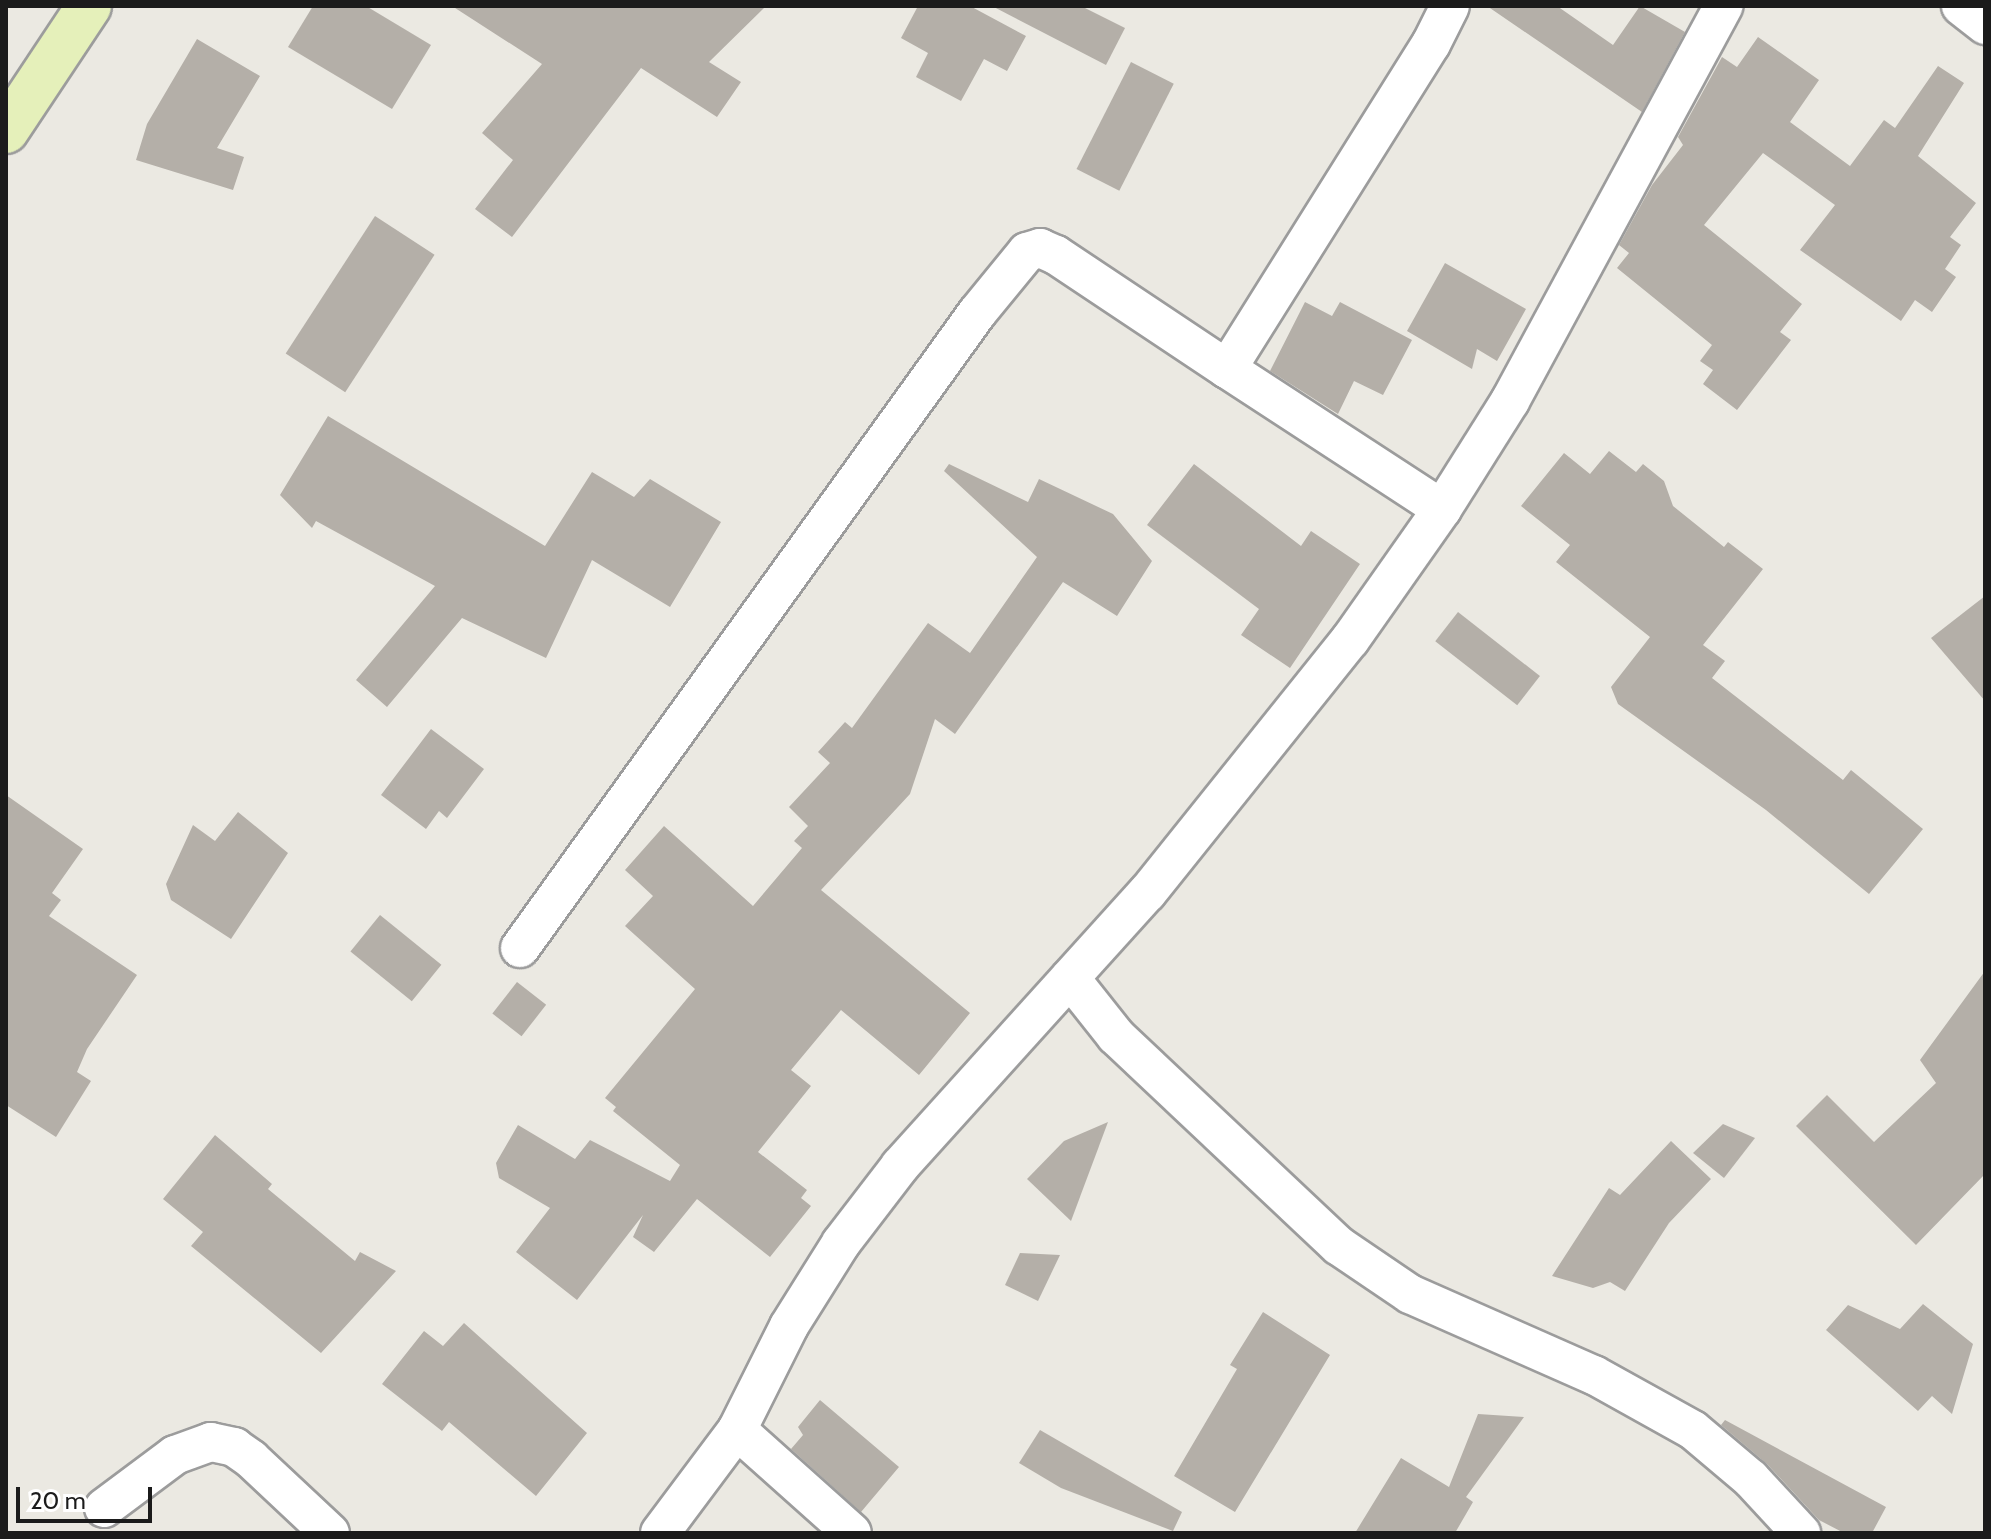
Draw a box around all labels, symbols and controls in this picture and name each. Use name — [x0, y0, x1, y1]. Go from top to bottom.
scale bar — [20, 1471, 156, 1521]
text: 20 m — [30, 1486, 86, 1515]

